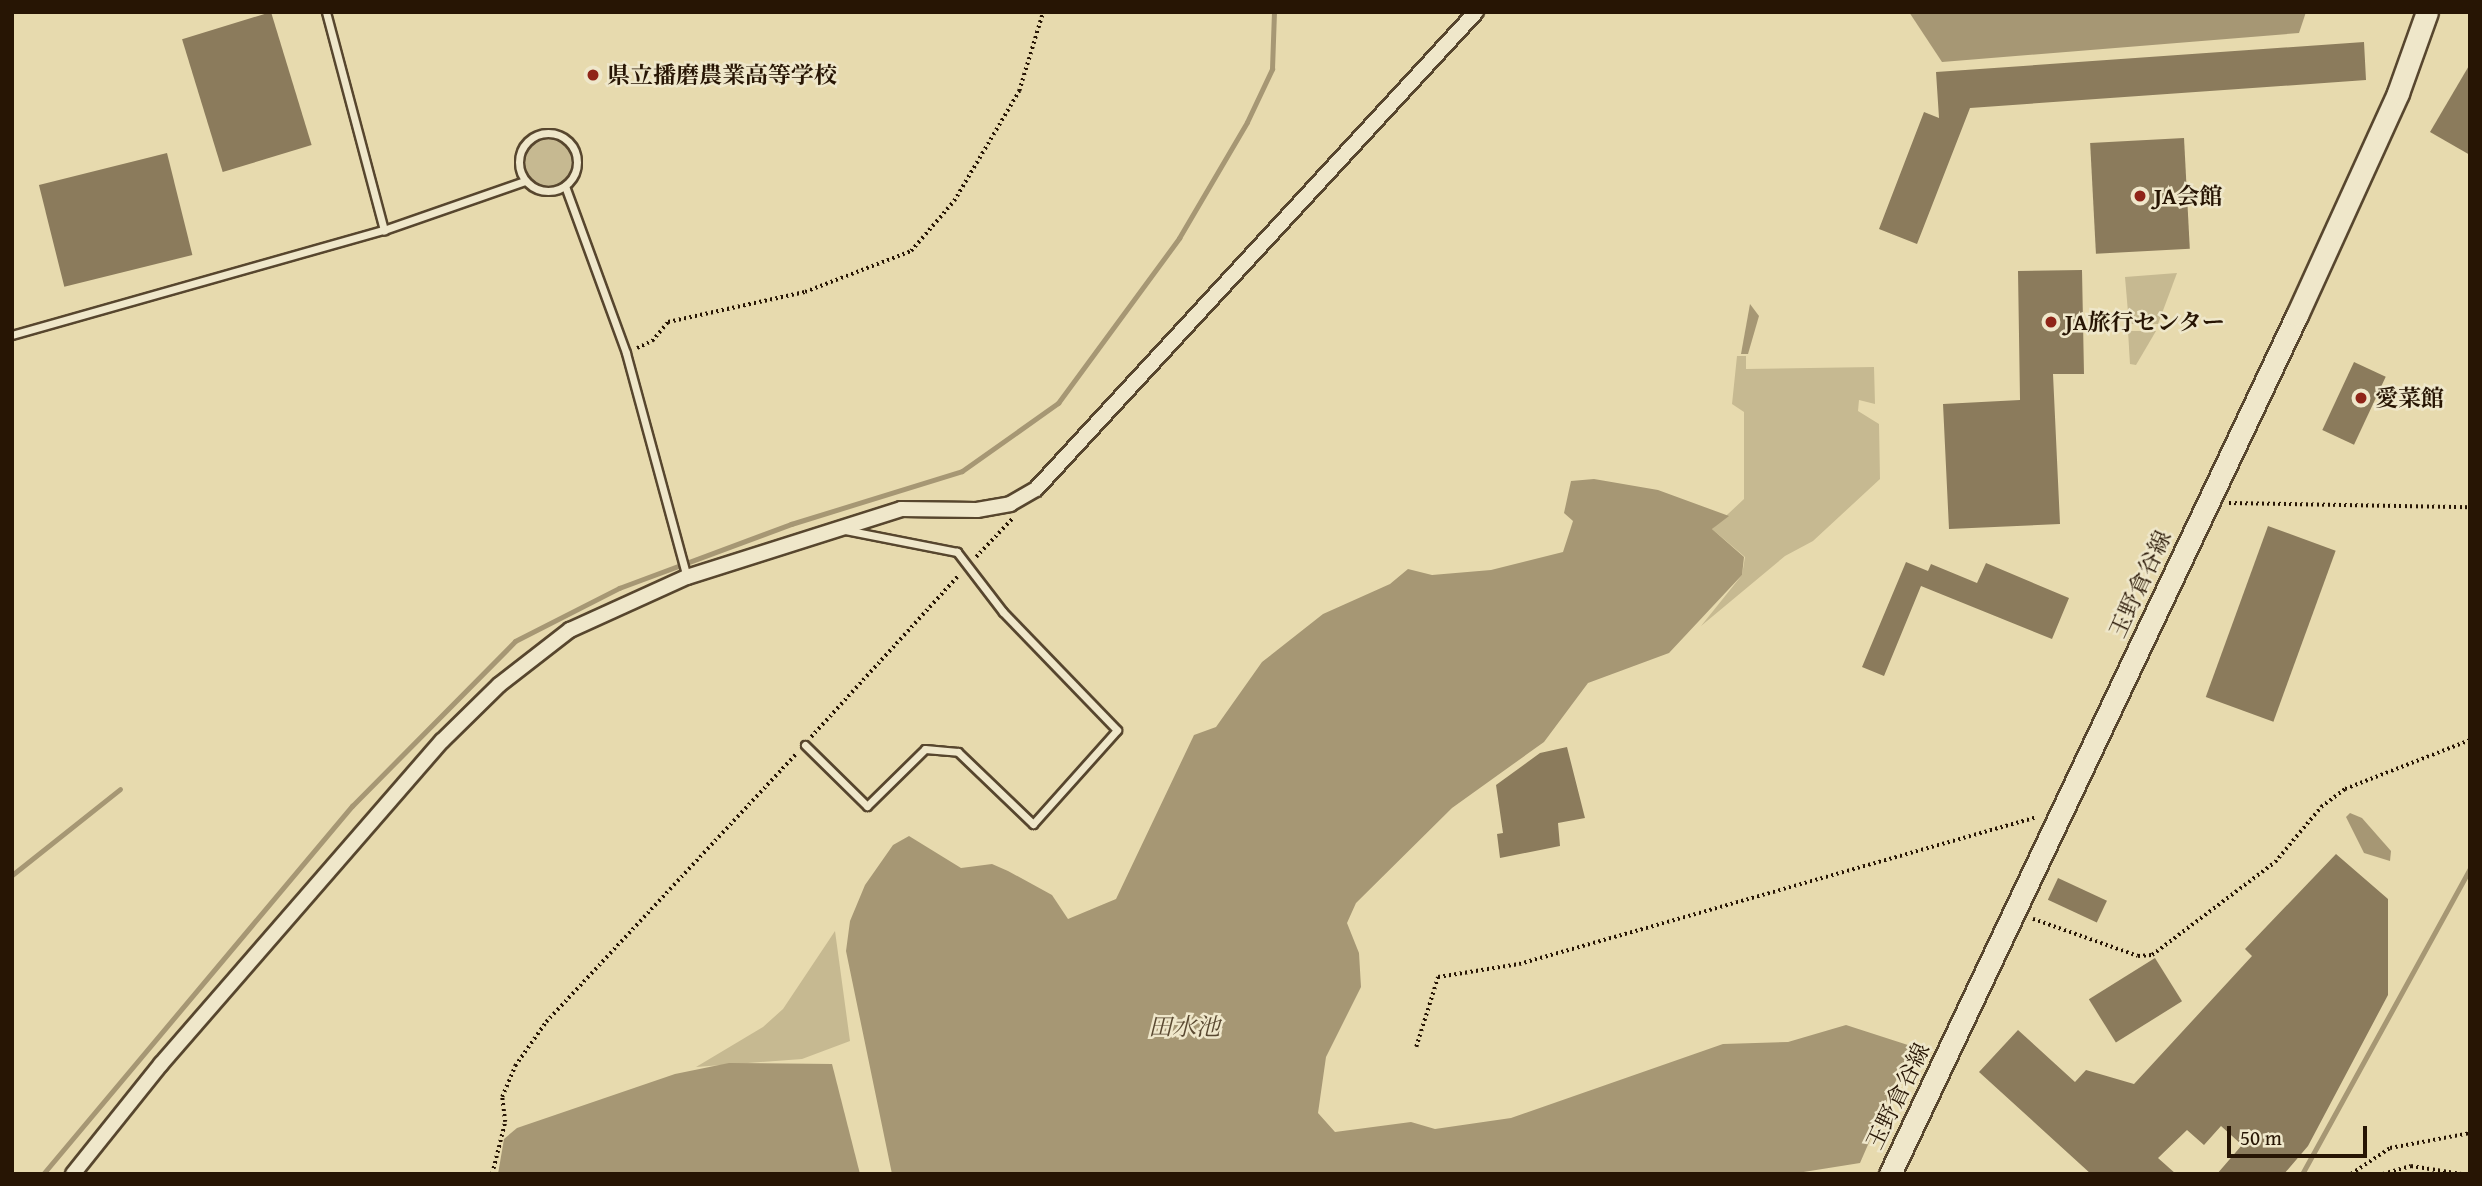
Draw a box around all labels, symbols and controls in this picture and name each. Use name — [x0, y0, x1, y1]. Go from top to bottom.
place label: 県立播磨農業高等学校 — [607, 61, 837, 89]
marker: 県立播磨農業高等学校 — [585, 67, 601, 83]
place label: JA会館 — [2154, 182, 2223, 210]
marker: JA会館 — [2132, 188, 2148, 204]
place label: JA旅行センター — [2065, 308, 2226, 336]
marker: JA旅行センター — [2043, 314, 2059, 330]
place label: 愛菜館 — [2375, 384, 2444, 412]
marker: 愛菜館 — [2353, 390, 2369, 406]
street label: 玉野倉谷線 — [2103, 526, 2177, 642]
water label: 田水池 — [1148, 1013, 1220, 1041]
street label: 玉野倉谷線 — [1860, 1038, 1936, 1154]
scale bar — [2230, 1112, 2370, 1156]
text: 50 m — [2240, 1122, 2282, 1153]

